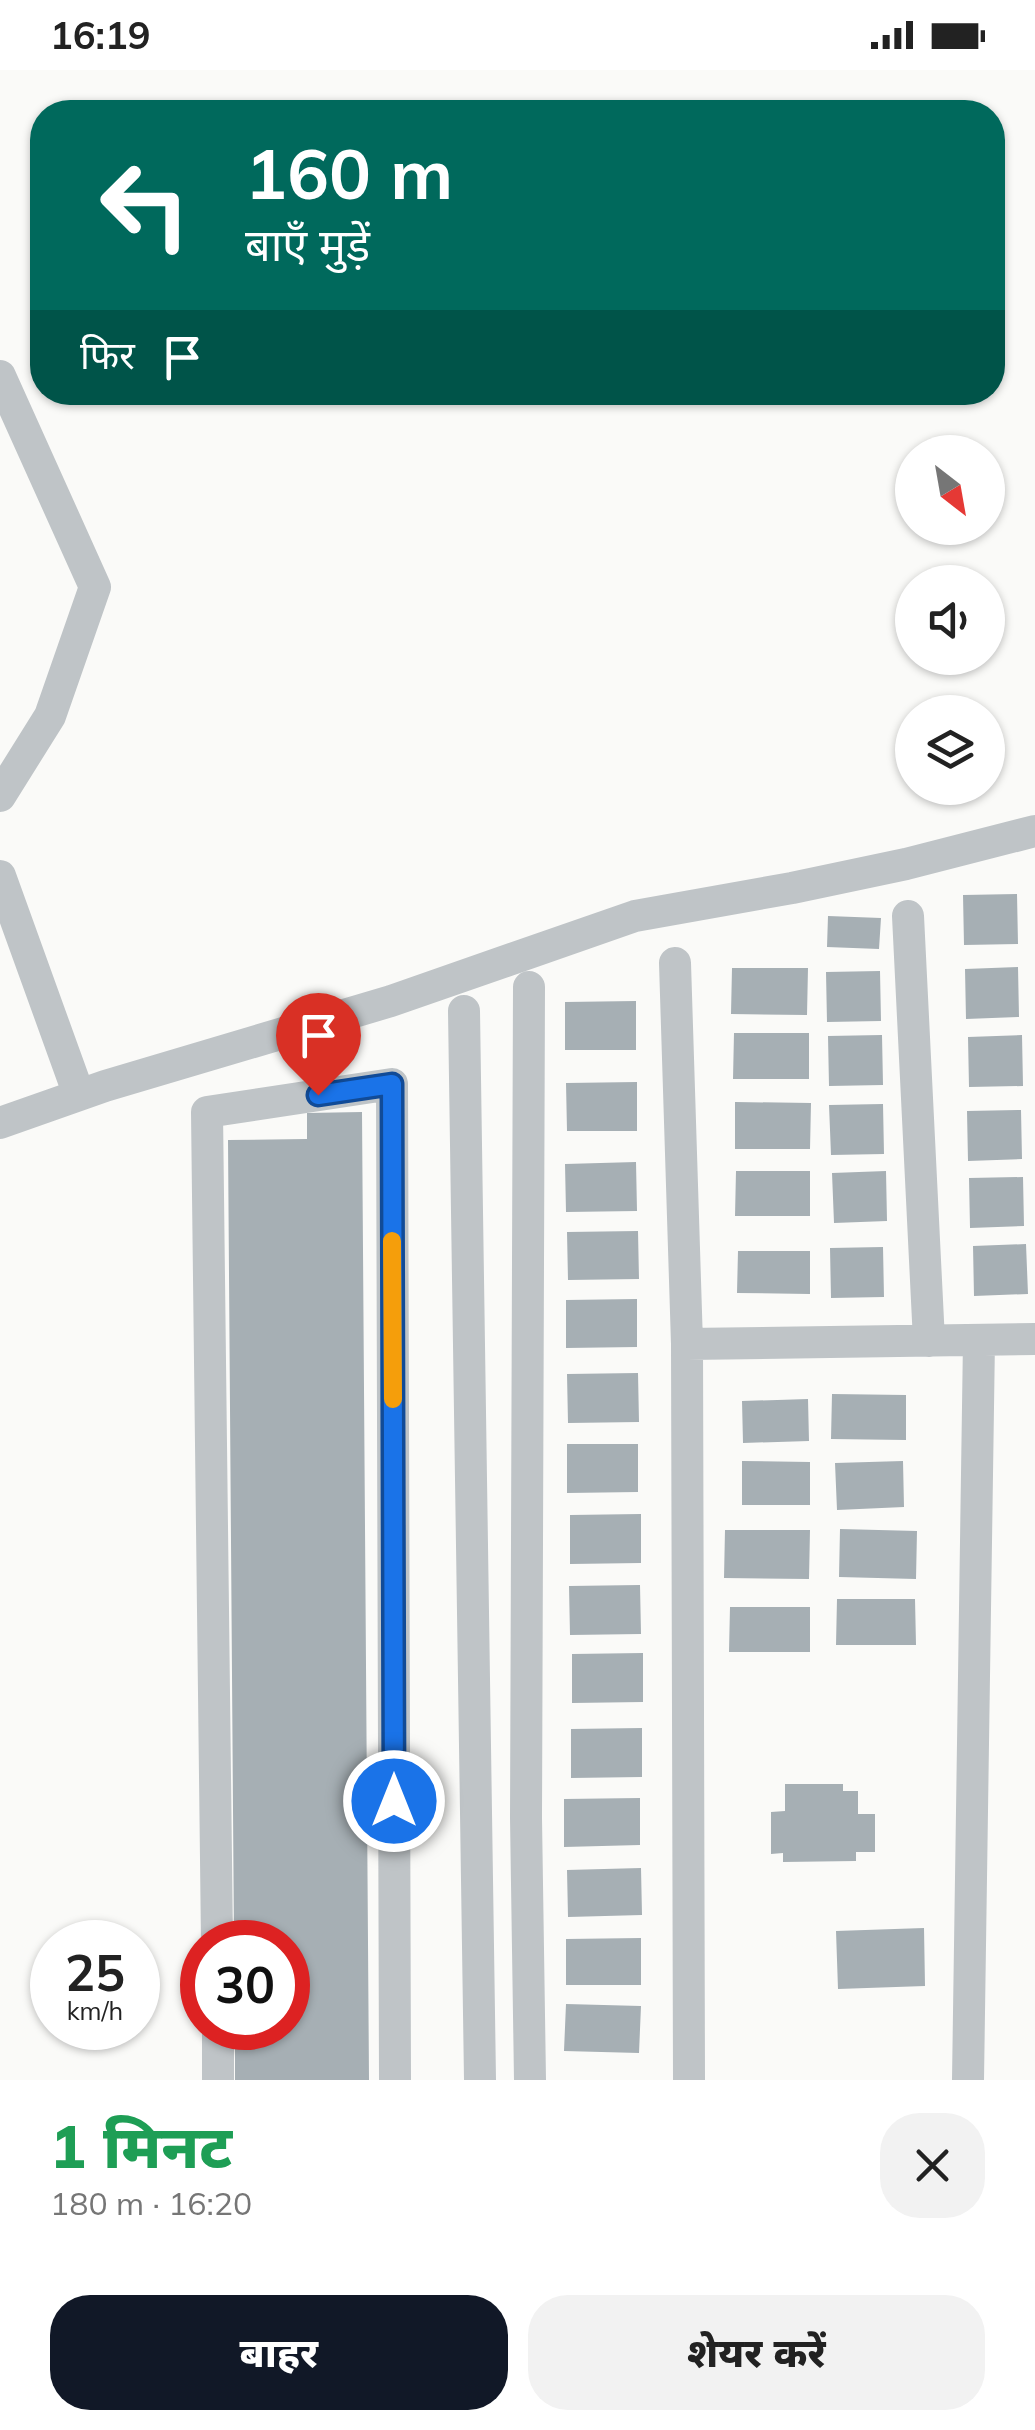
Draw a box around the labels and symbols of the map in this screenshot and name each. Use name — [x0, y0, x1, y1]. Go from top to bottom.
north arrow — [895, 435, 1005, 545]
pin — [276, 993, 361, 1096]
position arrow — [342, 1749, 446, 1853]
speed limit sign: 30 — [180, 1920, 310, 2050]

